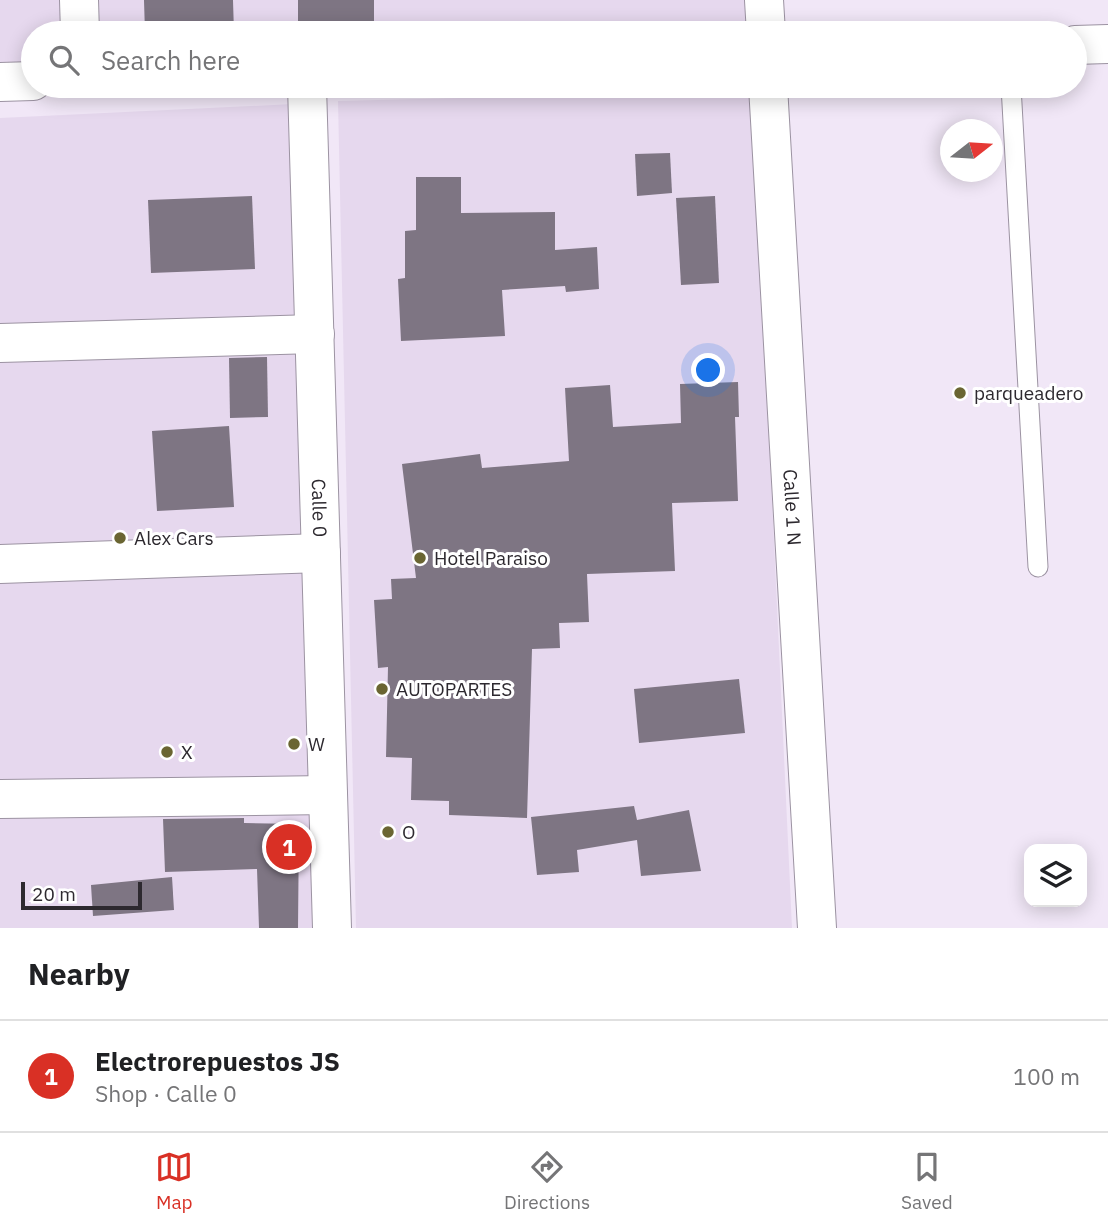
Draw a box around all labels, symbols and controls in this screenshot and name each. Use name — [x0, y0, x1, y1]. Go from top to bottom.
search box — [21, 21, 1087, 98]
icon: search — [45, 41, 83, 79]
text: Search here — [101, 43, 240, 77]
north arrow — [940, 119, 1003, 182]
your location — [691, 353, 725, 387]
place label: parqueadero — [974, 381, 1083, 405]
marker: parqueadero — [952, 385, 968, 401]
street label: Calle 1 N — [778, 468, 807, 546]
street label: Calle 0 — [307, 478, 332, 537]
place label: Alex Cars — [134, 526, 214, 550]
marker: Alex Cars — [112, 530, 128, 546]
place label: Hotel Paraiso — [434, 546, 548, 570]
marker: Hotel Paraiso — [412, 550, 428, 566]
place label: AUTOPARTES — [396, 677, 512, 701]
marker: AUTOPARTES — [374, 681, 390, 697]
place label: W — [308, 732, 325, 756]
marker: W — [286, 736, 302, 752]
place label: X — [181, 740, 193, 764]
marker: X — [159, 744, 175, 760]
place label: O — [402, 820, 415, 844]
pin: 1 — [266, 821, 312, 873]
marker: O — [380, 824, 396, 840]
map controls — [1024, 844, 1087, 907]
button: layers — [1024, 844, 1087, 907]
scale bar — [21, 879, 142, 911]
text: 20 m — [32, 882, 76, 906]
text: Nearby — [28, 954, 130, 993]
text: Electrorepuestos JS — [95, 1044, 340, 1078]
text: 1 — [44, 1061, 58, 1091]
text: 100 m — [1013, 1061, 1080, 1091]
text: Shop · Calle 0 — [95, 1078, 237, 1108]
tab: Map — [155, 1148, 193, 1214]
tab: Directions — [504, 1148, 590, 1214]
tab: Saved — [901, 1148, 953, 1214]

